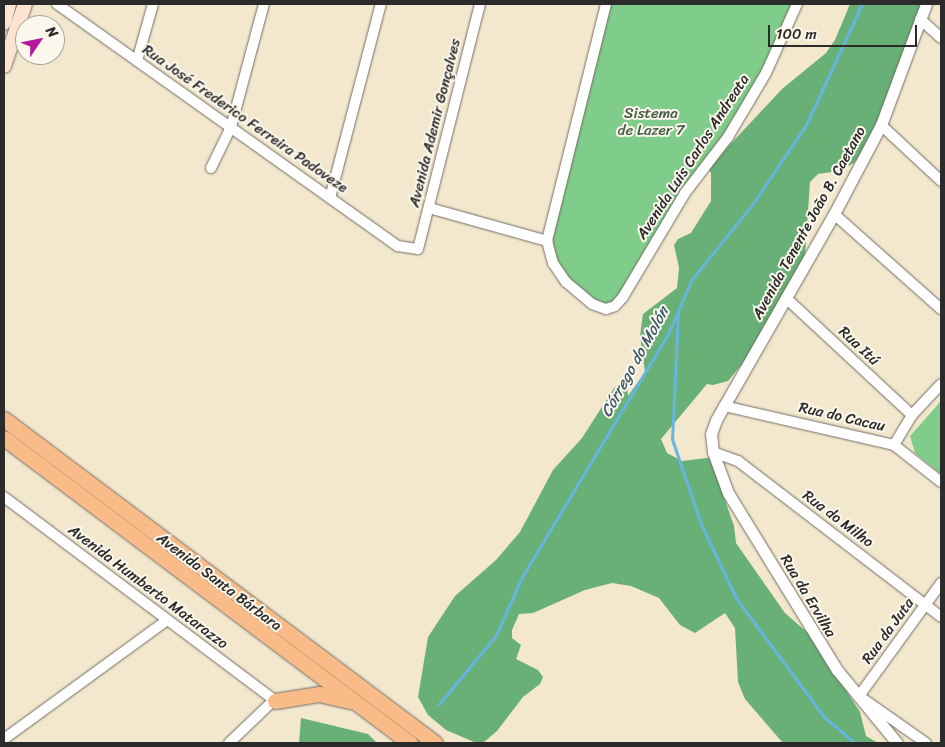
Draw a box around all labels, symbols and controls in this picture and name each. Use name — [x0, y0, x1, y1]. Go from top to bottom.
north arrow — [15, 15, 65, 65]
scale bar — [770, 15, 919, 47]
text: N — [39, 21, 65, 43]
text: 100 m — [776, 21, 817, 47]
street label: Avenida Ademir Gonçalves — [405, 37, 465, 209]
street label: Rua José Frederico Ferreira Padoveze — [138, 41, 352, 197]
street label: Avenida Luis Carlos Andreata — [633, 71, 753, 243]
park label: Sistema de Lazer 7 — [617, 104, 685, 139]
street label: Avenida Tenente João B. Caetano — [748, 123, 870, 323]
water label: Córrego do Molón — [597, 304, 673, 420]
street label: Rua Itú — [835, 323, 883, 369]
street label: Rua do Cacau — [797, 398, 887, 436]
street label: Rua do Milho — [799, 486, 877, 552]
street label: Avenida Humberto Matarazzo — [65, 521, 231, 653]
street label: Avenida Santa Bárbara — [153, 529, 285, 635]
street label: Rua da Ervilha — [776, 551, 840, 641]
street label: Rua da Juta — [858, 595, 918, 667]

